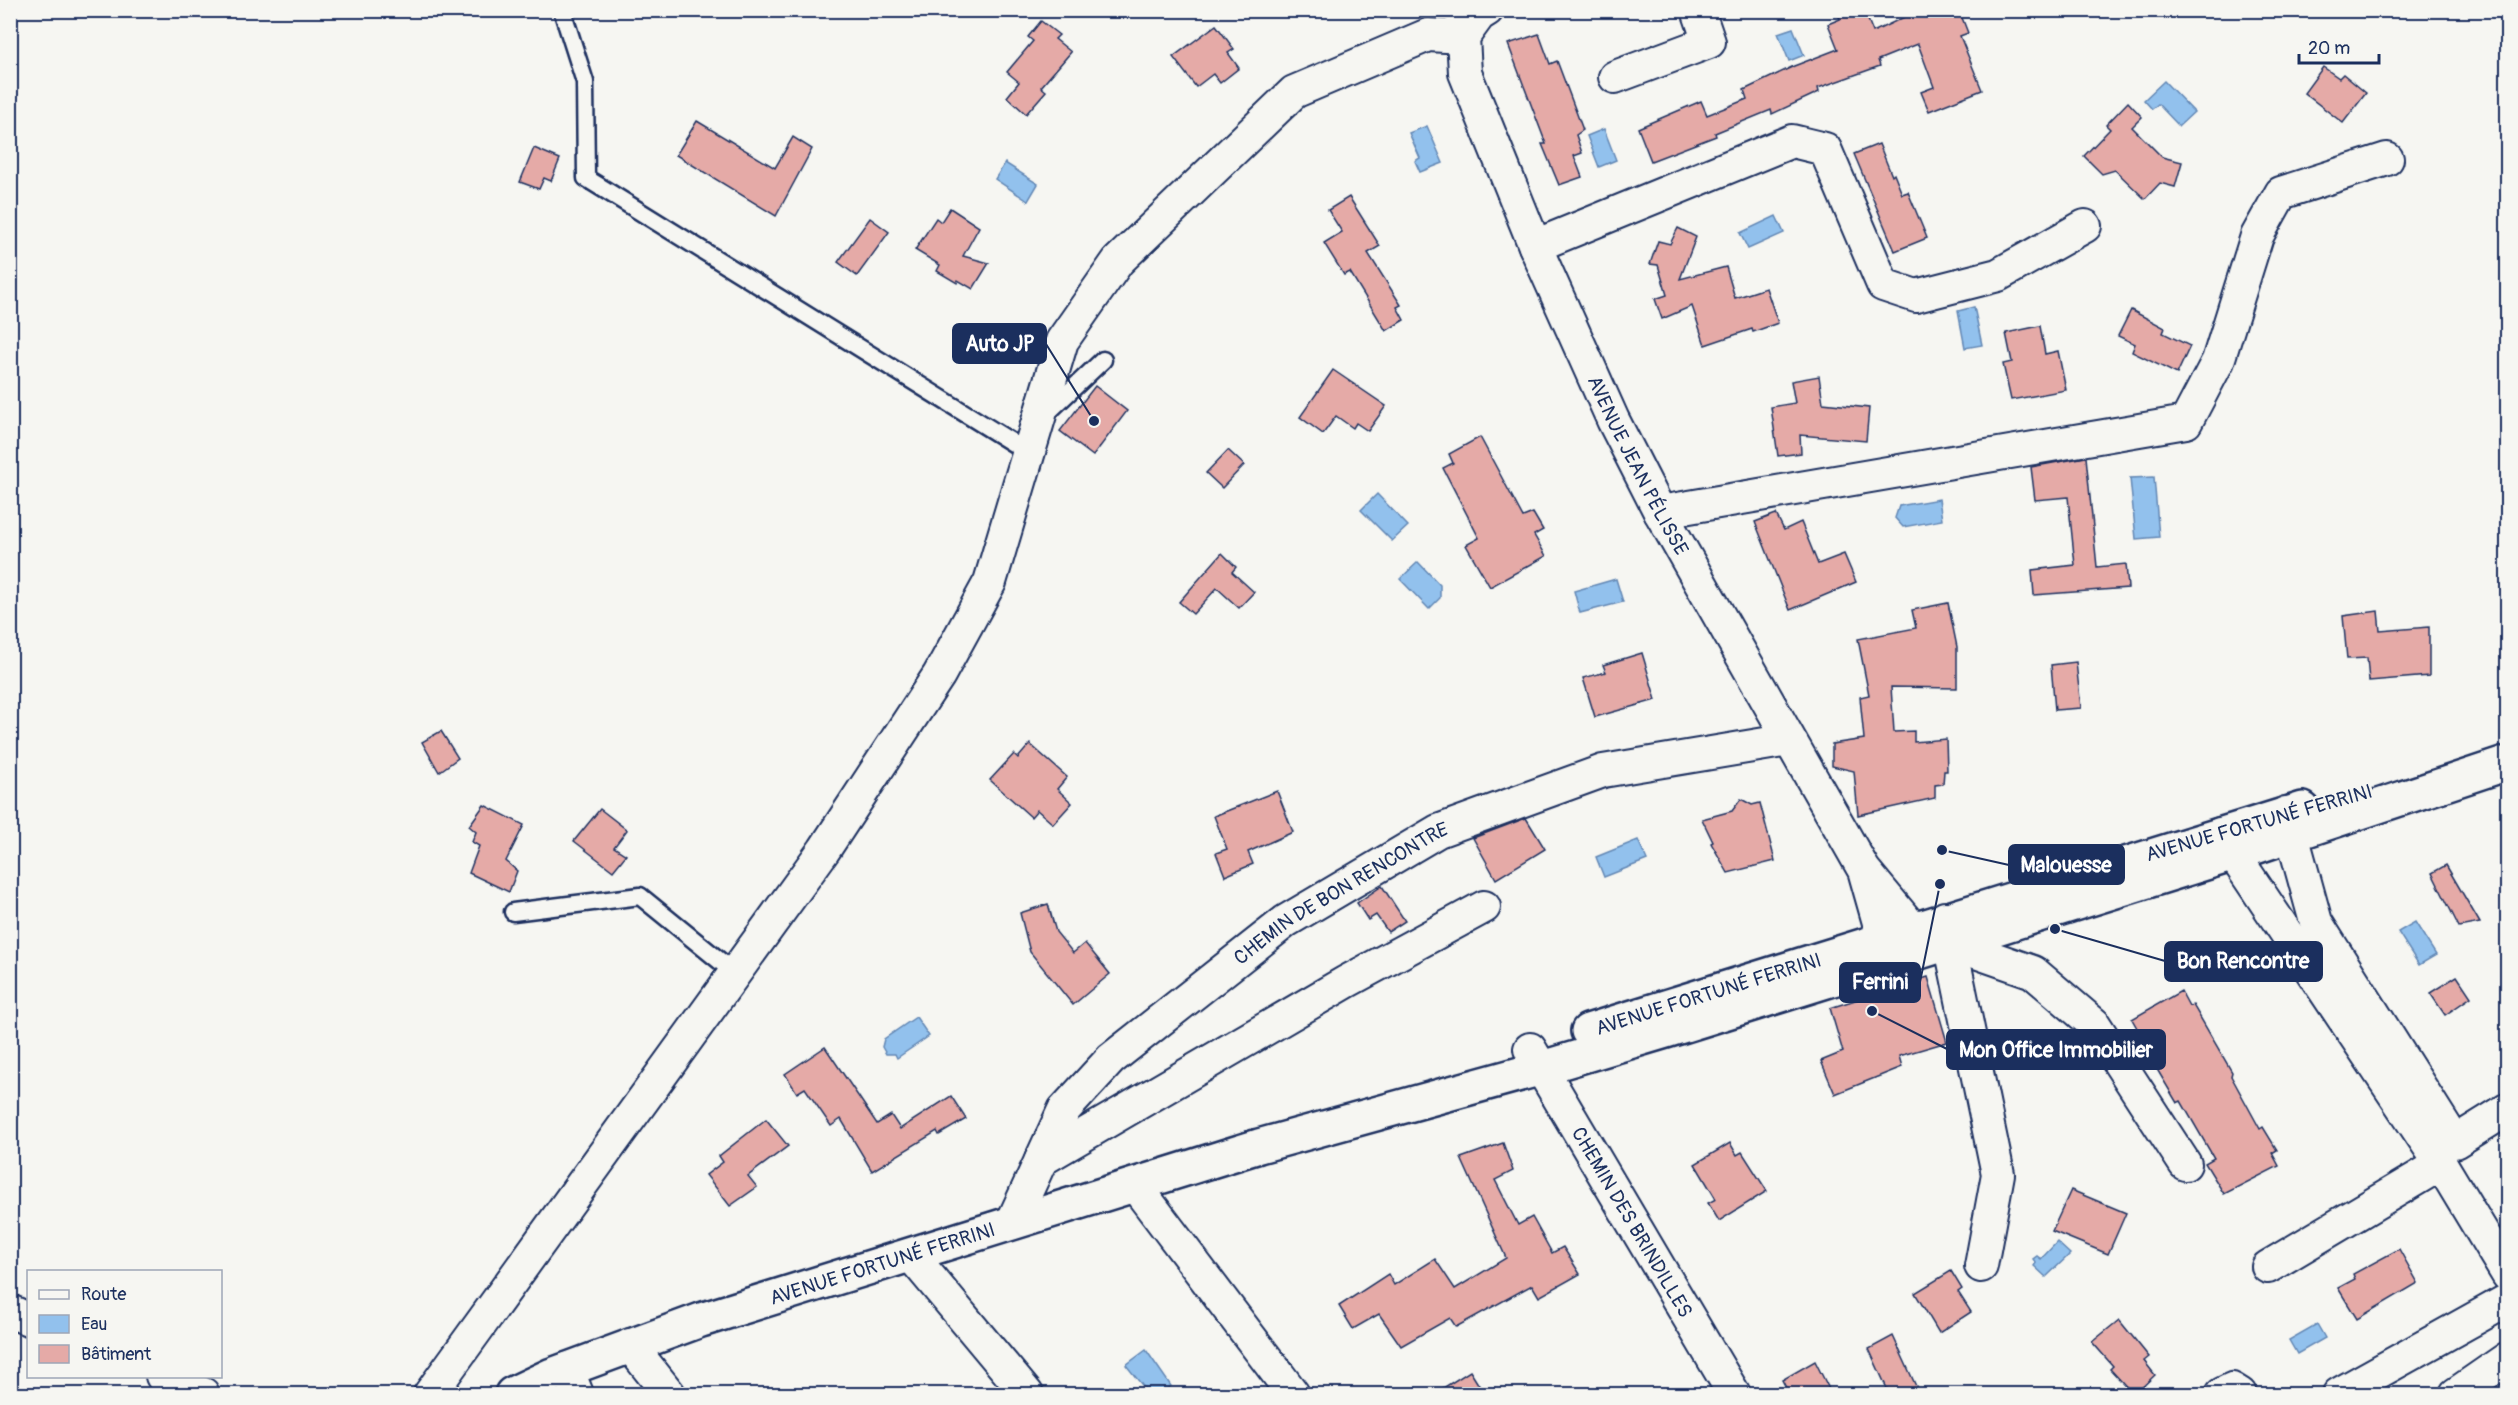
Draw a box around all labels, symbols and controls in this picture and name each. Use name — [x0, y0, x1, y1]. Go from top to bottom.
scale bar — [2299, 27, 2378, 65]
text: 20 m — [2308, 37, 2350, 60]
callout: Auto JP — [953, 324, 1046, 363]
text: Auto JP — [965, 331, 1035, 358]
street label: AVENUE JEAN PÉLISSE — [1582, 371, 1694, 560]
street label: AVENUE FORTUNÉ FERRINI — [2143, 779, 2375, 867]
street label: CHEMIN DE BON RENCONTRE — [1229, 816, 1451, 970]
callout: Malouesse — [2009, 845, 2124, 884]
text: Malouesse — [2020, 852, 2112, 879]
callout: Bon Rencontre — [2165, 942, 2322, 981]
street label: AVENUE FORTUNÉ FERRINI — [1592, 947, 1824, 1040]
text: Bon Rencontre — [2177, 948, 2310, 975]
callout: Ferrini — [1840, 963, 1920, 1002]
text: Ferrini — [1852, 969, 1909, 996]
callout: Mon Office Immobilier — [1947, 1030, 2165, 1069]
text: Mon Office Immobilier — [1959, 1037, 2154, 1064]
street label: CHEMIN DES BRINDILLES — [1566, 1122, 1698, 1322]
street label: AVENUE FORTUNÉ FERRINI — [766, 1217, 998, 1310]
legend — [27, 1270, 222, 1378]
text: Route — [81, 1283, 126, 1306]
text: Eau — [81, 1313, 107, 1336]
text: Bâtiment — [81, 1343, 152, 1366]

